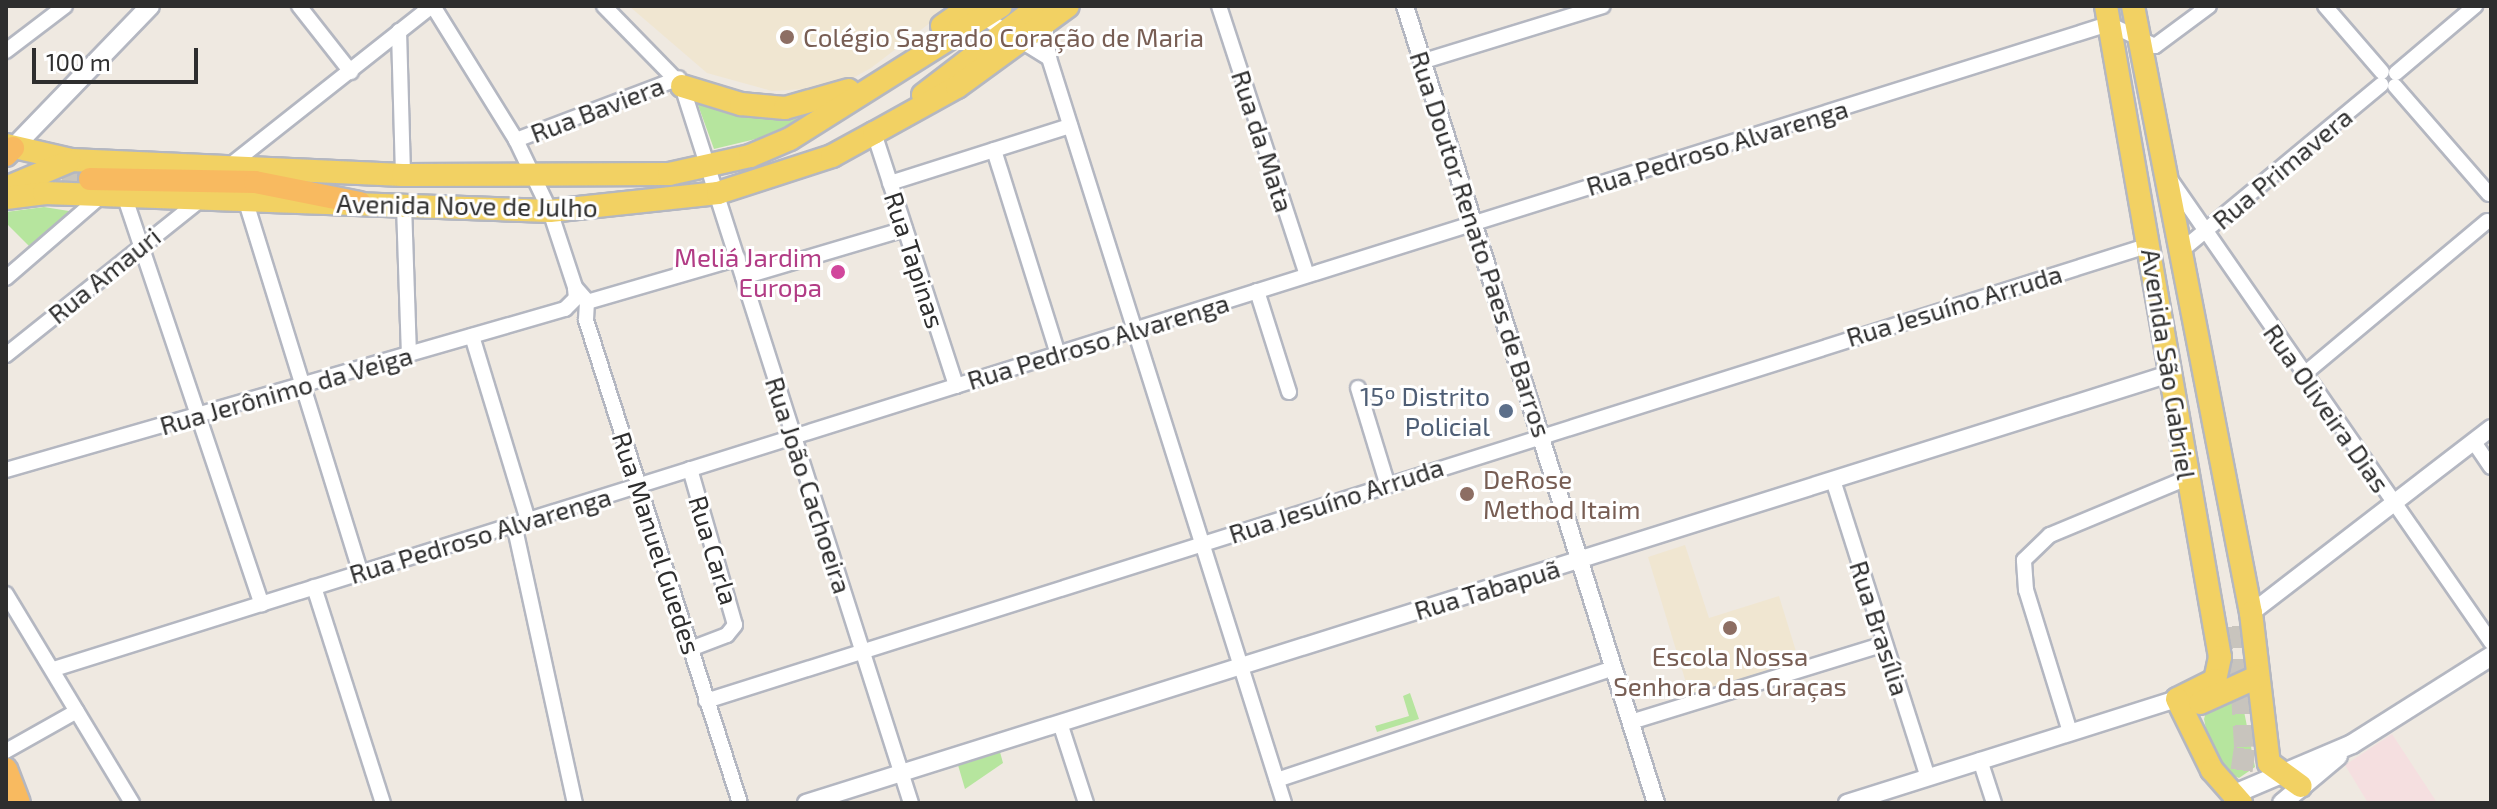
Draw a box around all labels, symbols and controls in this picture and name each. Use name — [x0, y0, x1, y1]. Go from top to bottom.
place label: Colégio Sagrado Coração de Maria — [803, 21, 1204, 53]
marker: Colégio Sagrado Coração de Maria — [778, 28, 796, 46]
scale bar — [36, 32, 202, 82]
text: 100 m — [46, 47, 111, 76]
street label: Rua Doutor Renato Paes de Barros — [1404, 47, 1558, 441]
street label: Rua da Mata — [1225, 66, 1301, 216]
street label: Rua Baviera — [526, 69, 668, 149]
street label: Rua Pedroso Alvarenga — [1582, 92, 1852, 202]
street label: Rua Primavera — [2206, 101, 2358, 235]
street label: Avenida Nove de Julho — [336, 187, 598, 223]
street label: Rua Tapinas — [878, 188, 952, 332]
street label: Rua Amauri — [41, 220, 167, 330]
place label: Meliá Jardim Europa — [674, 241, 822, 302]
street label: Avenida São Gabriel — [2135, 246, 2203, 482]
street label: Rua Jesuíno Arruda — [1842, 257, 2066, 353]
marker: Meliá Jardim Europa — [829, 263, 847, 281]
street label: Rua Pedroso Alvarenga — [963, 286, 1233, 396]
street label: Rua Oliveira Dias — [2257, 318, 2397, 498]
street label: Rua Jerônimo da Veiga — [156, 339, 416, 441]
street label: Rua João Cachoeira — [759, 373, 859, 597]
place label: 15º Distrito Policial — [1360, 380, 1490, 442]
marker: 15º Distrito Policial — [1497, 402, 1515, 420]
street label: Rua Manuel Guedes — [606, 428, 708, 658]
street label: Rua Jesuíno Arruda — [1224, 450, 1448, 550]
place label: DeRose Method Itaim — [1483, 463, 1640, 524]
street label: Rua Pedroso Alvarenga — [345, 480, 615, 590]
marker: DeRose Method Itaim — [1458, 485, 1476, 503]
street label: Rua Carla — [683, 492, 745, 608]
street label: Rua Tabapuã — [1410, 552, 1564, 626]
street label: Rua Brasília — [1844, 557, 1916, 699]
marker: Escola Nossa Senhora das Graças — [1721, 619, 1739, 637]
place label: Escola Nossa Senhora das Graças — [1613, 640, 1847, 702]

